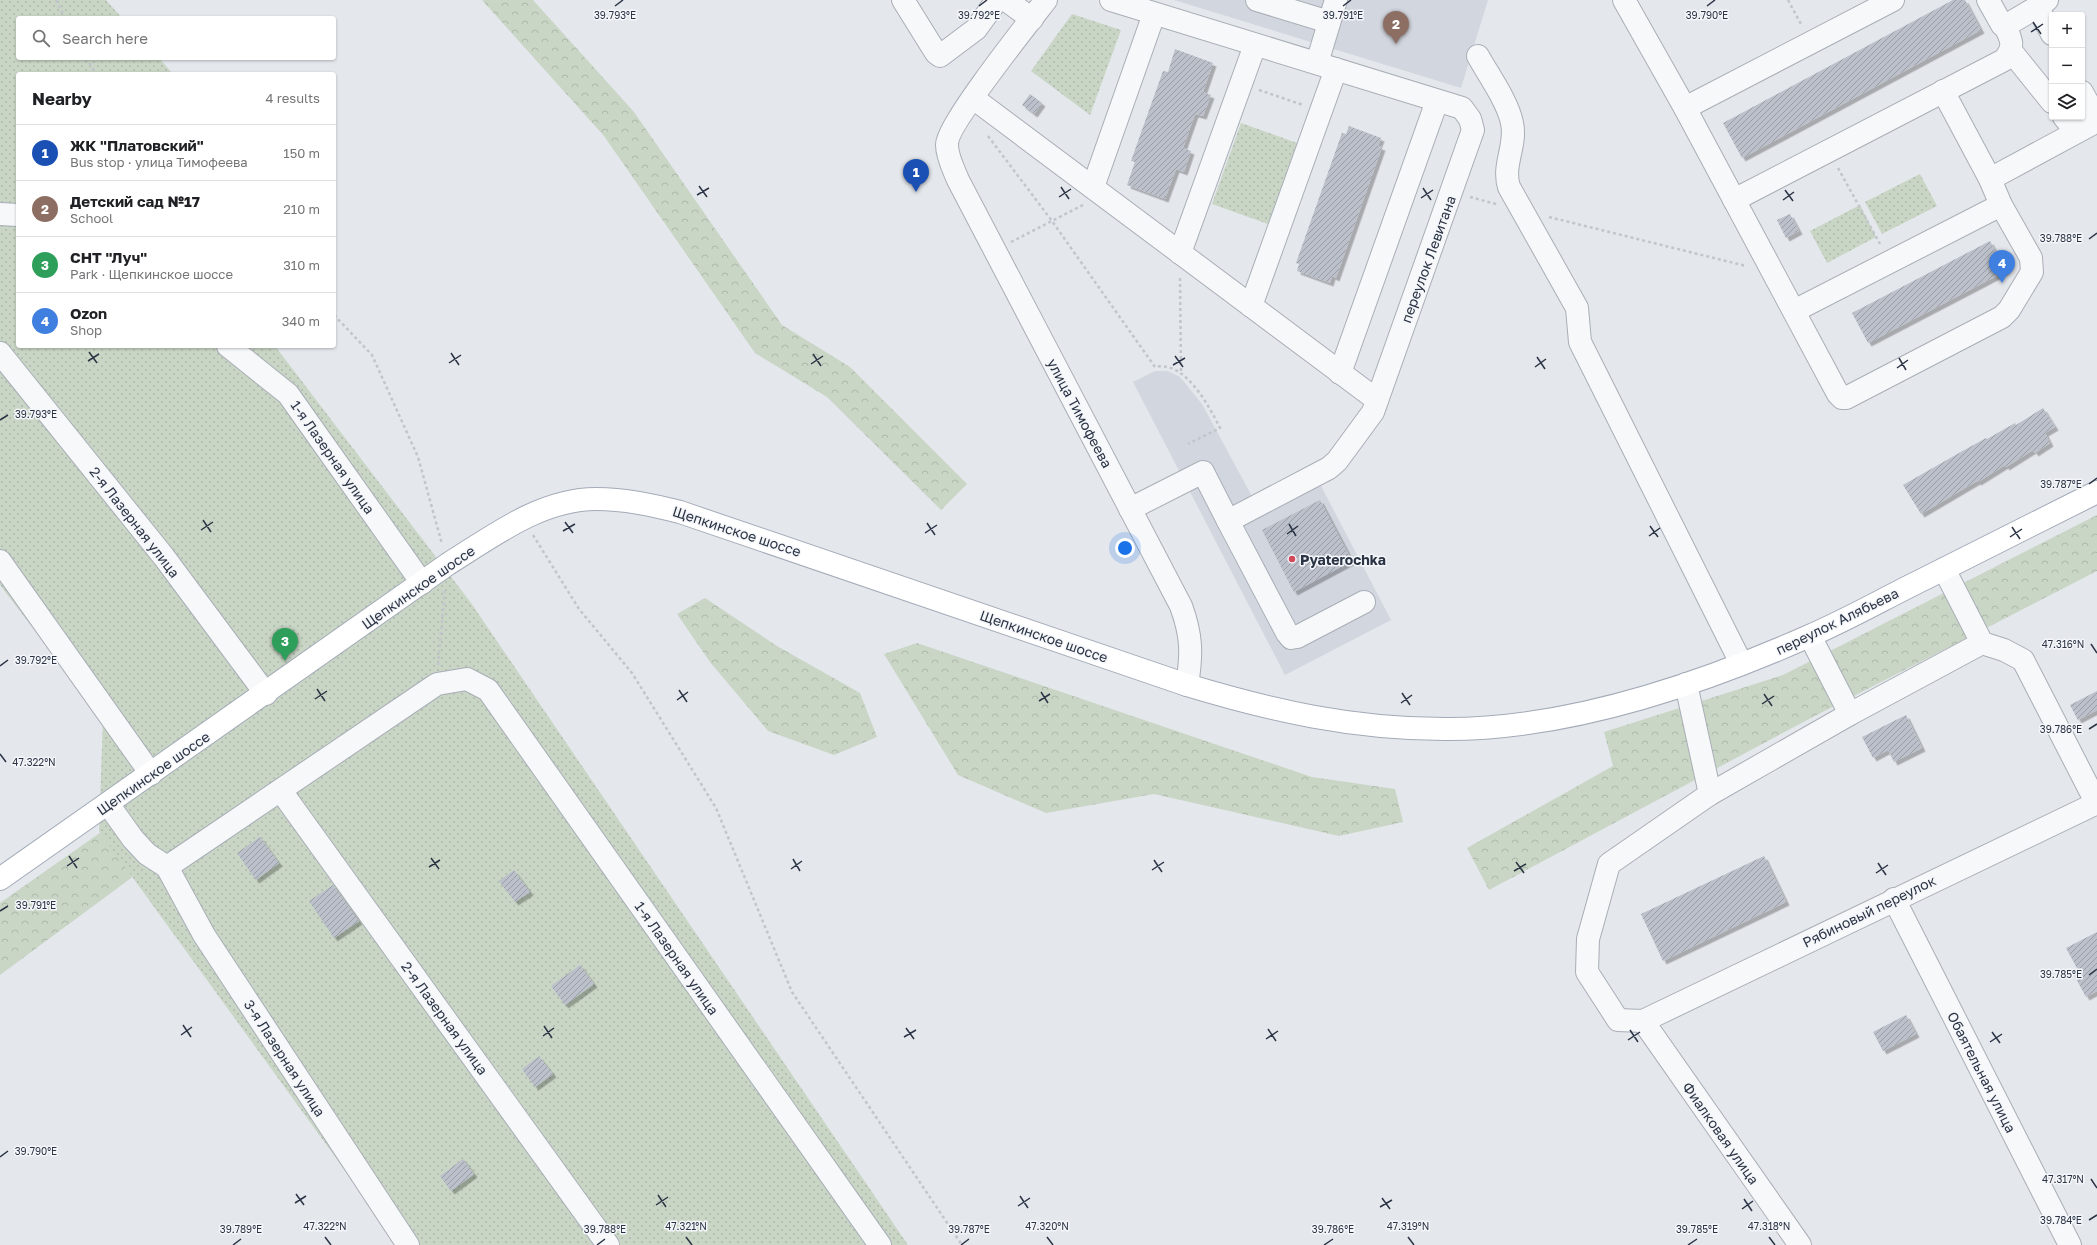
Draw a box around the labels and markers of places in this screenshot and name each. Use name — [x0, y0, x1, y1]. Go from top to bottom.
pin: 2 — [1383, 11, 1409, 44]
pin: 1 — [903, 159, 929, 192]
pin: 4 — [1989, 250, 2015, 283]
place label: Pyaterochka — [1300, 551, 1386, 568]
marker: Pyaterochka — [1287, 554, 1297, 564]
pin: 3 — [272, 628, 298, 661]

